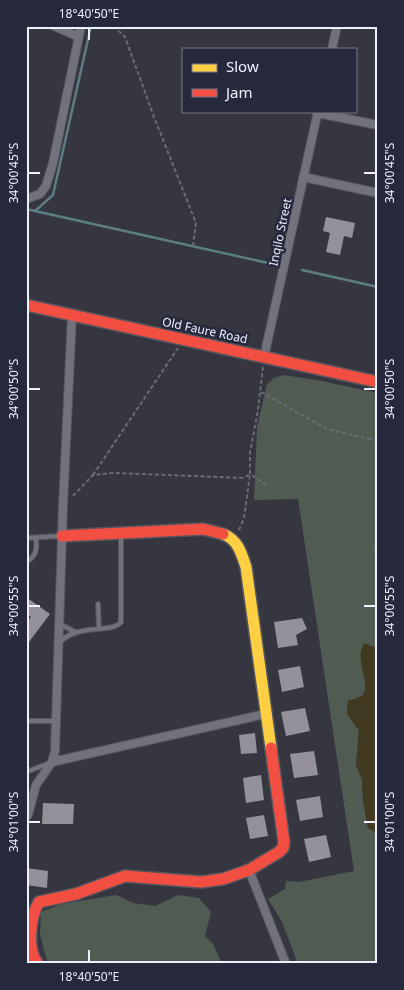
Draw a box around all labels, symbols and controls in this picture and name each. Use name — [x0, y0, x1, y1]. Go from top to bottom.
text: 18°40'50"E — [59, 5, 119, 22]
legend — [182, 48, 356, 112]
text: Slow — [226, 56, 259, 76]
text: Jam — [224, 82, 253, 102]
text: 34°00'45"S — [5, 142, 22, 203]
text: 34°00'45"S — [381, 142, 398, 203]
street label: Inqilo Street — [265, 196, 296, 267]
street label: Old Faure Road — [161, 313, 249, 347]
text: 34°00'50"S — [5, 358, 22, 419]
text: 34°00'50"S — [381, 358, 398, 419]
text: 34°00'55"S — [5, 575, 22, 636]
text: 34°00'55"S — [381, 575, 398, 636]
text: 34°01'00"S — [5, 791, 22, 852]
text: 34°01'00"S — [381, 791, 398, 852]
text: 18°40'50"E — [59, 968, 119, 985]

